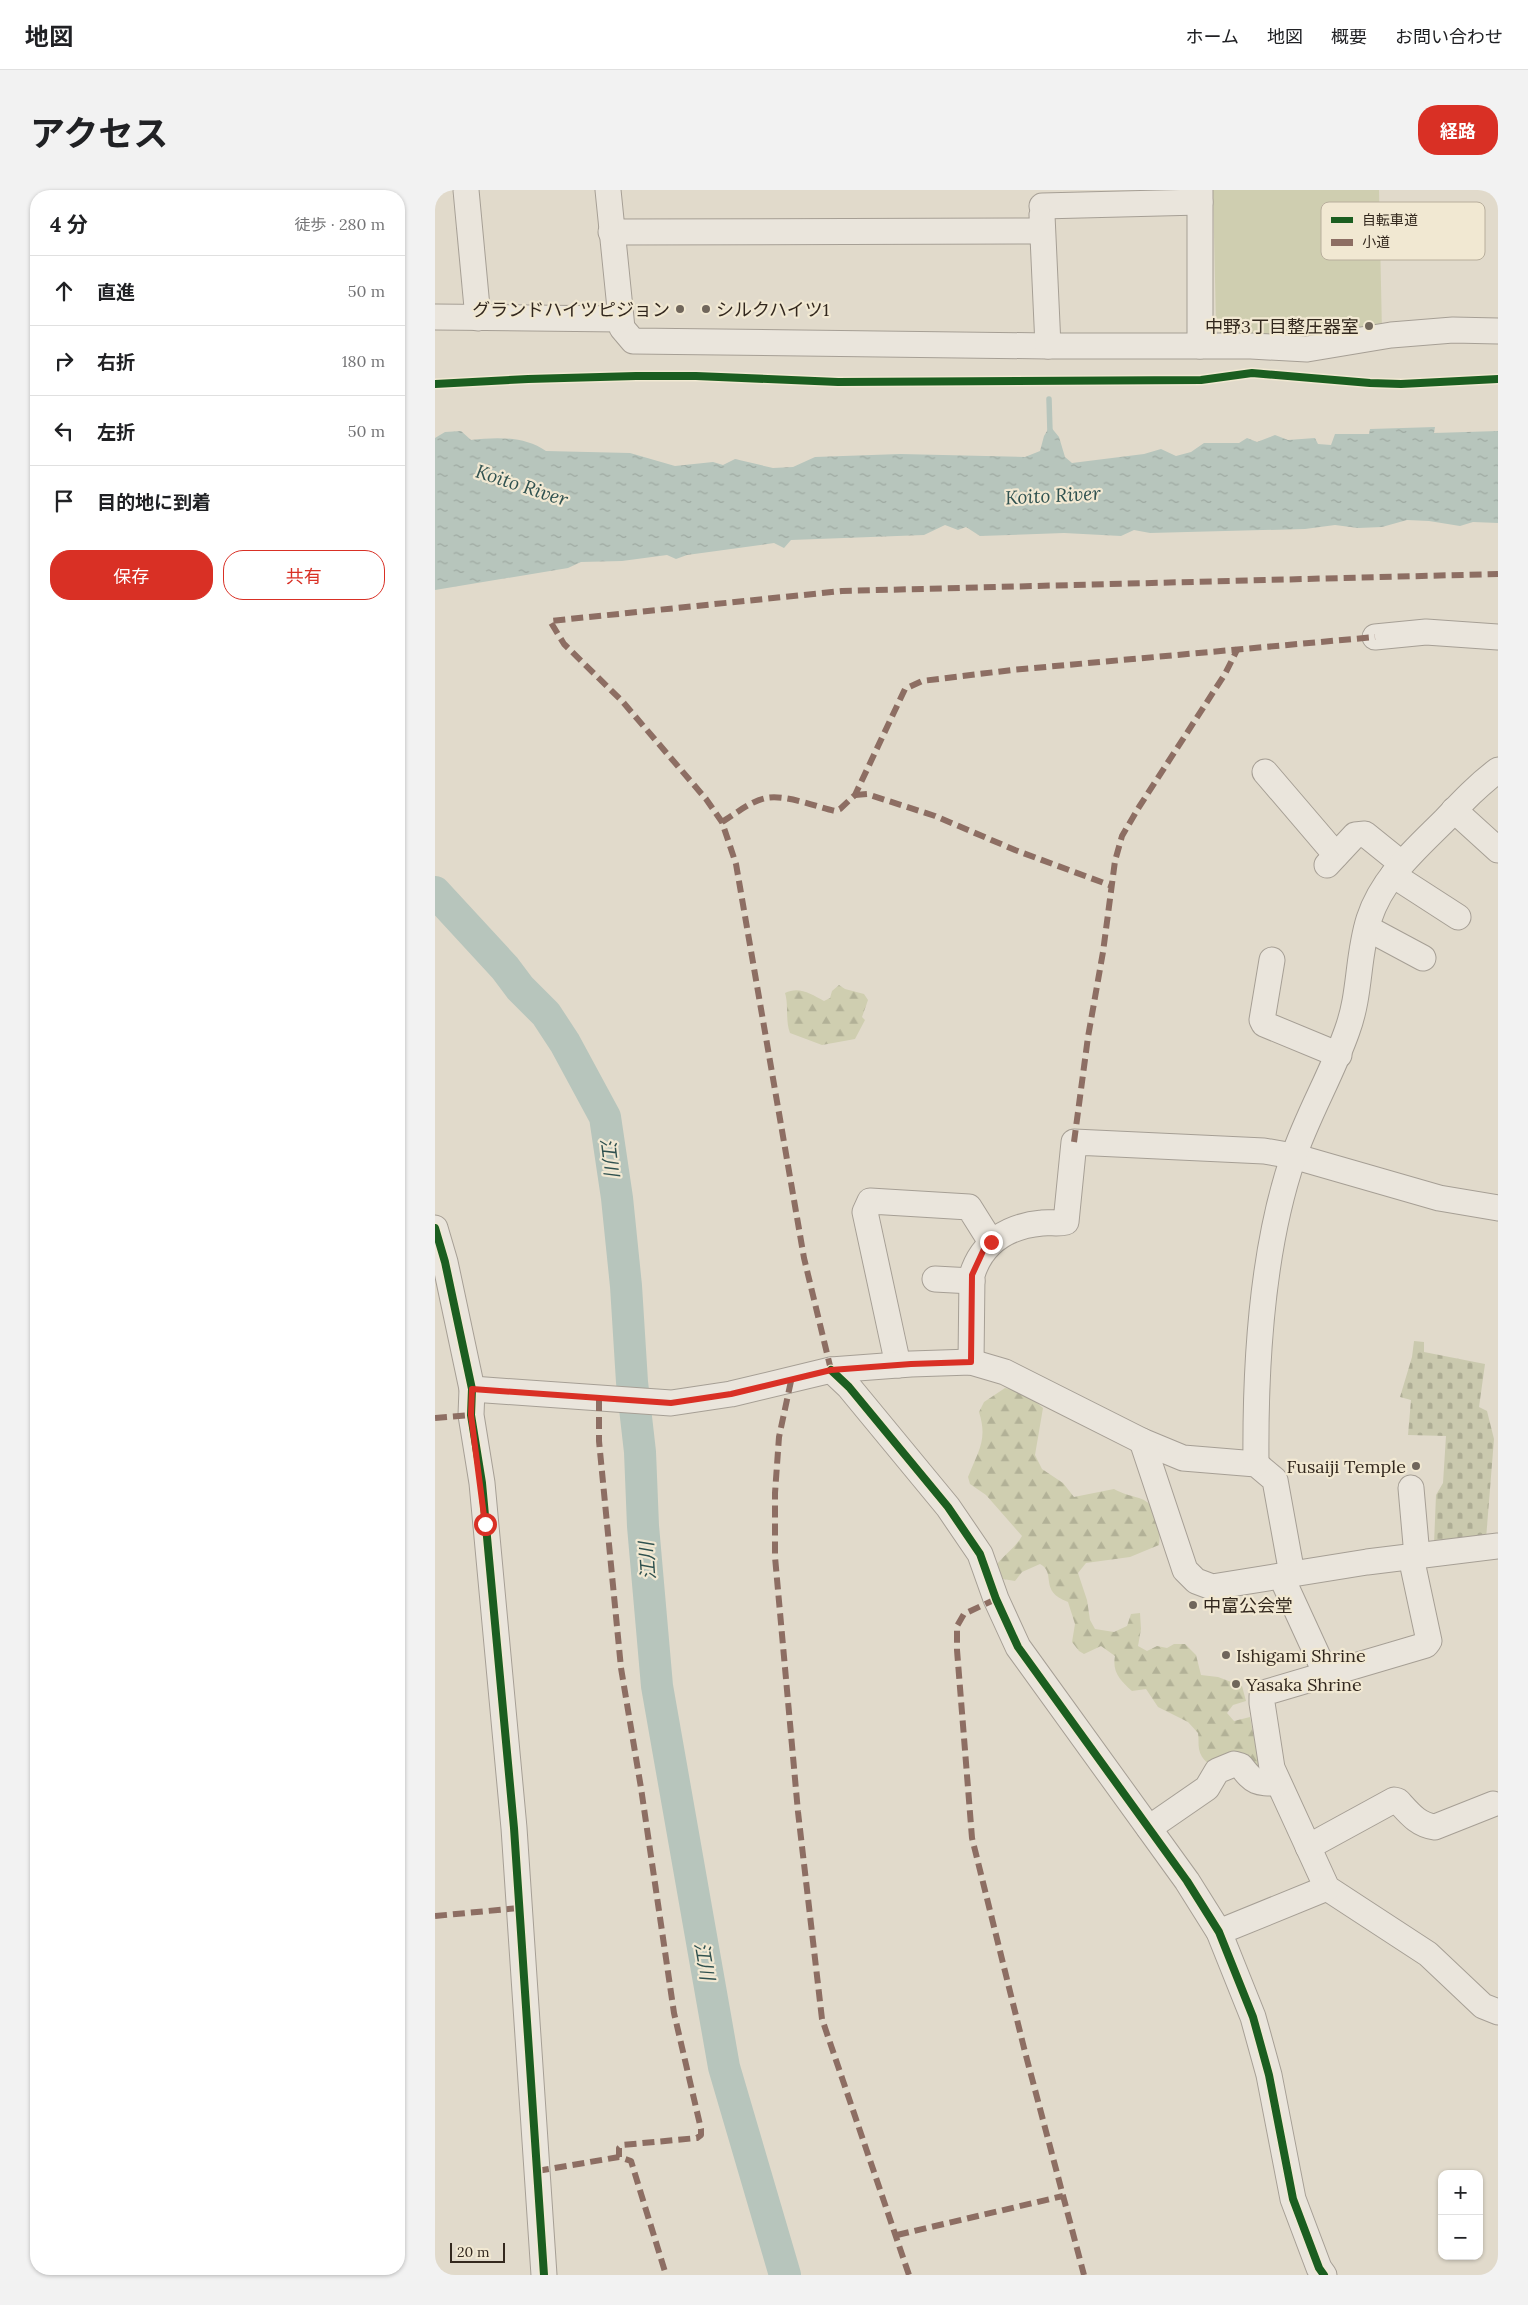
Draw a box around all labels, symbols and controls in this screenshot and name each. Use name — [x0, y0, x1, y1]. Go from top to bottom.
text: 地図 — [25, 21, 73, 52]
text: ホーム — [1186, 25, 1239, 48]
text: 地図 — [1267, 25, 1303, 48]
text: 概要 — [1331, 25, 1367, 48]
text: お問い合わせ — [1395, 25, 1503, 48]
button: 経路 — [1418, 105, 1498, 155]
text: アクセス — [30, 111, 168, 156]
legend — [1321, 202, 1485, 260]
text: 4 分 — [50, 211, 88, 238]
text: 自転車道 — [1362, 211, 1418, 229]
text: 徒歩 · 280 m — [295, 214, 385, 234]
text: 小道 — [1362, 233, 1390, 251]
icon: ahead — [50, 277, 78, 305]
text: 直進 — [97, 280, 135, 304]
text: 50 m — [348, 281, 385, 301]
place label: グランドハイツピジョン — [472, 298, 670, 321]
place label: シルクハイツ1 — [716, 298, 829, 321]
marker: グランドハイツピジョン — [674, 303, 686, 315]
marker: シルクハイツ1 — [700, 303, 712, 315]
place label: 中野3丁目整圧器室 — [1205, 315, 1359, 338]
marker: 中野3丁目整圧器室 — [1363, 320, 1375, 332]
icon: right — [50, 347, 78, 375]
text: 右折 — [97, 350, 135, 374]
text: 180 m — [342, 351, 385, 371]
icon: left — [50, 417, 78, 445]
text: 左折 — [97, 420, 135, 444]
text: 50 m — [348, 421, 385, 441]
water label: Koito River — [473, 459, 572, 511]
water label: Koito River — [1005, 480, 1102, 509]
icon: arrive — [50, 487, 78, 515]
text: 目的地に到着 — [97, 490, 211, 514]
button: 保存 — [50, 550, 213, 600]
button: 共有 — [223, 550, 385, 600]
water label: 江川 — [596, 1137, 624, 1179]
route end — [980, 1231, 1003, 1254]
place label: Fusaiji Temple — [1287, 1455, 1406, 1478]
marker: Fusaiji Temple — [1410, 1460, 1422, 1472]
route start — [474, 1513, 497, 1536]
water label: 江川 — [634, 1539, 660, 1581]
place label: 中富公会堂 — [1203, 1594, 1293, 1617]
marker: 中富公会堂 — [1187, 1599, 1199, 1611]
place label: Ishigami Shrine — [1236, 1644, 1366, 1667]
marker: Ishigami Shrine — [1220, 1649, 1232, 1661]
place label: Yasaka Shrine — [1245, 1673, 1362, 1696]
marker: Yasaka Shrine — [1230, 1678, 1242, 1690]
water label: 江川 — [690, 1940, 720, 1984]
map controls — [1438, 2170, 1483, 2260]
button: + — [1438, 2170, 1483, 2215]
button: − — [1438, 2215, 1483, 2260]
scale bar — [450, 2240, 505, 2263]
text: 20 m — [457, 2243, 489, 2261]

